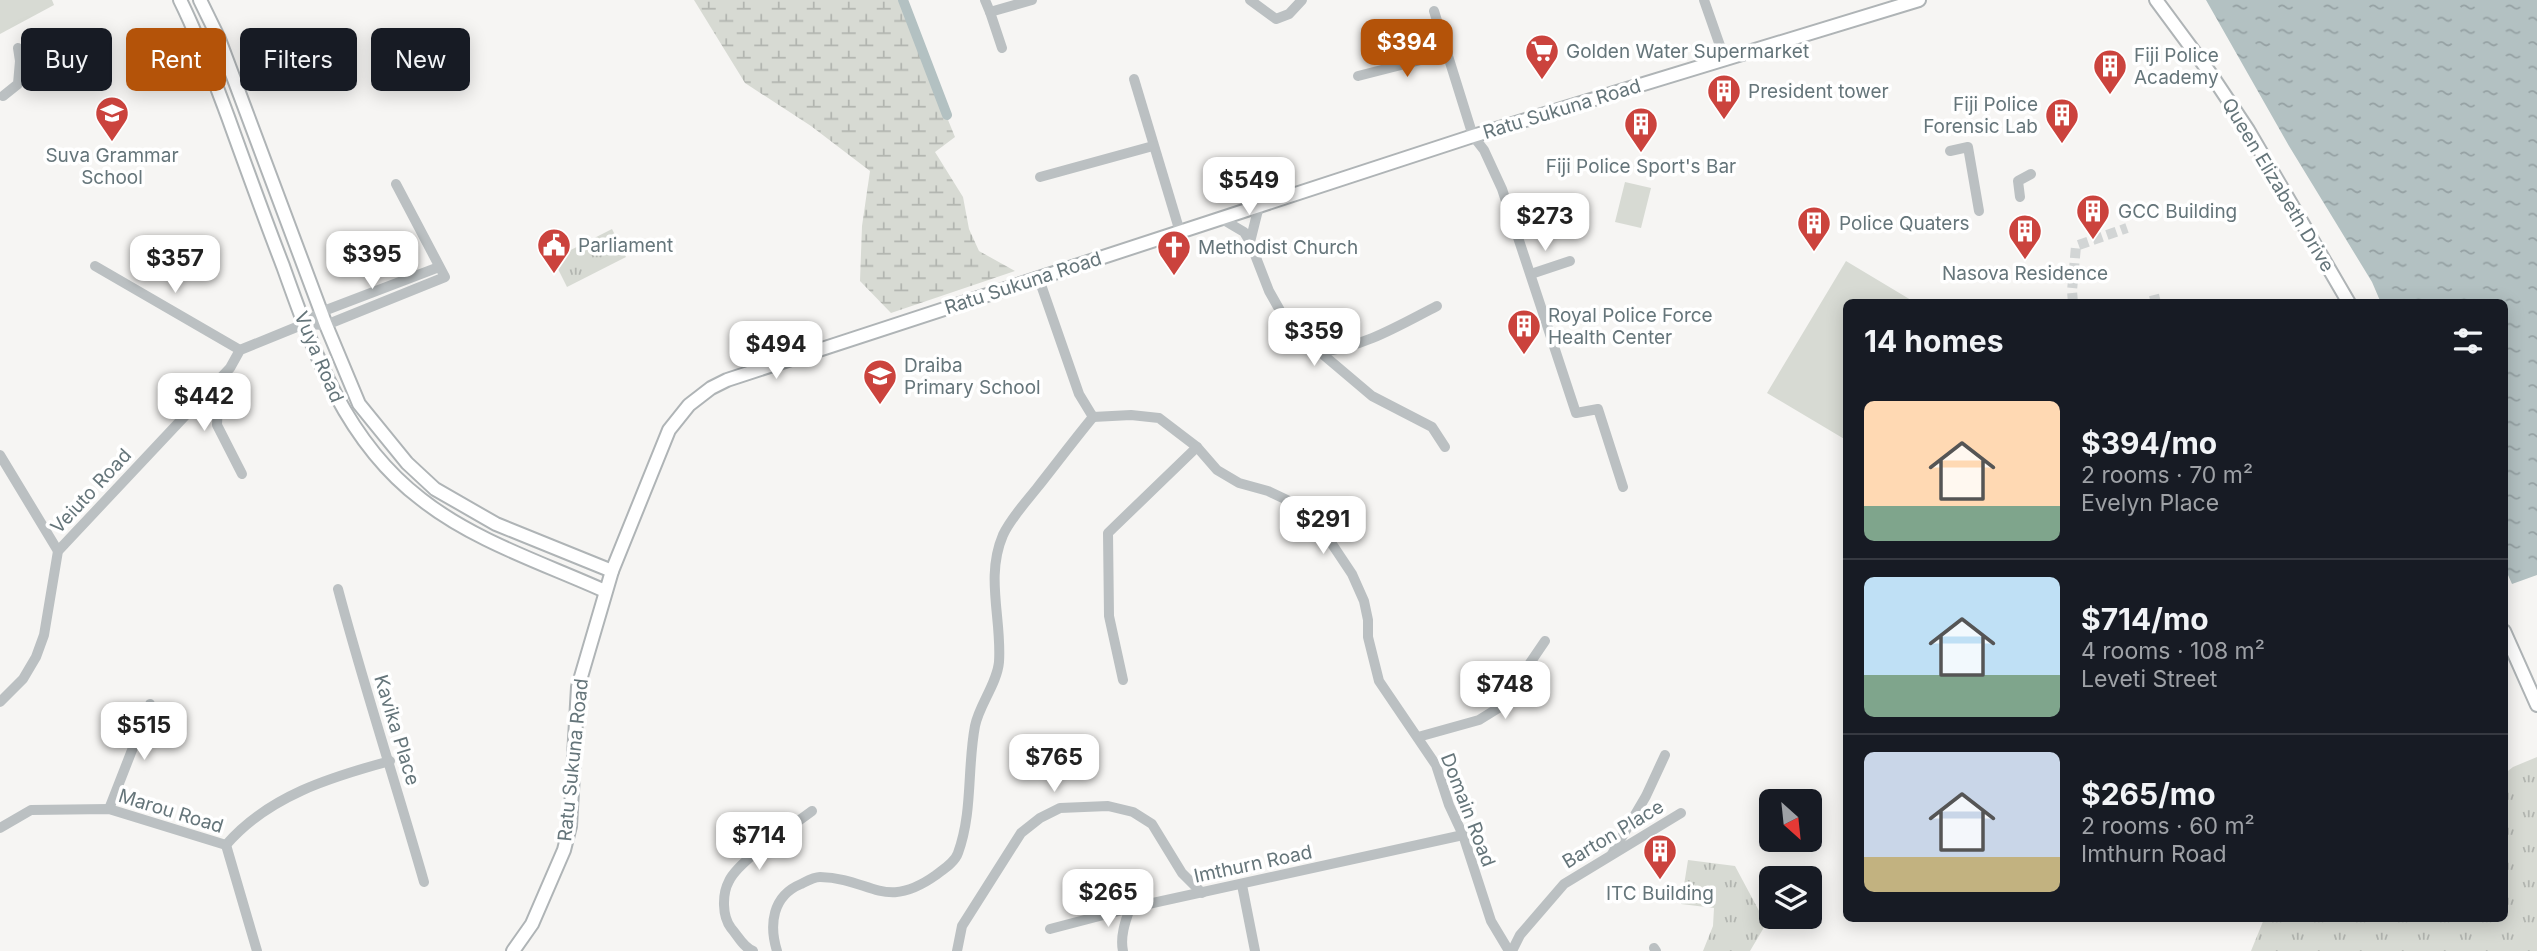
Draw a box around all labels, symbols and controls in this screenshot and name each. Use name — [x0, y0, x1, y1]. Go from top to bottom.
pin: $394 — [1366, 20, 1448, 79]
chip: Buy — [21, 28, 112, 91]
chip: Rent — [126, 28, 226, 91]
chip: Filters — [240, 28, 357, 91]
chip: New — [371, 28, 470, 91]
text: $394 — [1377, 28, 1437, 56]
supermarket icon: Golden Water Supermarket — [1523, 32, 1561, 81]
place label: Golden Water Supermarket — [1566, 40, 1809, 63]
place label: Fiji Police Academy — [2134, 44, 2219, 89]
building icon: Fiji Police Academy — [2091, 47, 2129, 96]
building icon: President tower — [1705, 72, 1743, 121]
street label: Ratu Sukuna Road — [1480, 74, 1644, 144]
place label: President tower — [1748, 80, 1889, 103]
place label: Fiji Police Forensic Lab — [1923, 93, 2038, 138]
school or university icon: Suva Grammar School — [93, 94, 131, 143]
street label: Queen Elizabeth Drive — [2217, 94, 2339, 276]
building icon: Fiji Police Forensic Lab — [2043, 96, 2081, 145]
building icon: Fiji Police Sport's Bar — [1622, 105, 1660, 154]
place label: Suva Grammar School — [45, 144, 179, 189]
place label: Fiji Police Sport's Bar — [1546, 155, 1736, 178]
pin: $549 — [1208, 158, 1290, 217]
text: $549 — [1219, 166, 1279, 194]
building icon: GCC Building — [2074, 192, 2112, 241]
pin: $273 — [1504, 194, 1586, 253]
place label: GCC Building — [2118, 200, 2237, 223]
text: $273 — [1516, 202, 1574, 230]
building icon: Police Quaters — [1795, 204, 1833, 253]
place label: Police Quaters — [1839, 212, 1970, 235]
building icon: Nasova Residence — [2006, 212, 2044, 261]
public building icon: Parliament — [535, 226, 573, 275]
church icon: Methodist Church — [1155, 228, 1193, 277]
pin: $395 — [331, 232, 413, 291]
place label: Parliament — [578, 234, 673, 257]
pin: $357 — [134, 236, 216, 295]
place label: Methodist Church — [1198, 236, 1358, 259]
text: $395 — [342, 240, 402, 268]
text: $357 — [146, 244, 204, 272]
street label: Ratu Sukuna Road — [942, 247, 1104, 319]
place label: Nasova Residence — [1942, 262, 2108, 285]
place label: Royal Police Force Health Center — [1548, 304, 1713, 349]
building icon: Royal Police Force Health Center — [1505, 307, 1543, 356]
street label: Vuya Road — [290, 308, 348, 406]
pin: $359 — [1273, 308, 1355, 368]
text: $359 — [1284, 317, 1344, 345]
pin: $494 — [735, 322, 817, 381]
icon: filters — [2449, 322, 2487, 360]
text: 14 homes — [1864, 323, 2003, 359]
text: $494 — [745, 330, 807, 358]
place label: Draiba Primary School — [904, 354, 1041, 399]
school or university icon: Draiba Primary School — [861, 357, 899, 406]
pin: $442 — [163, 374, 245, 433]
text: $442 — [174, 382, 234, 410]
text: $394/mo — [2081, 425, 2217, 461]
icon: home — [1920, 429, 2004, 513]
street label: Veiuto Road — [46, 444, 136, 538]
text: 2 rooms · 70 m² — [2081, 461, 2253, 489]
text: Evelyn Place — [2081, 489, 2219, 517]
pin: $291 — [1282, 496, 1364, 556]
text: $291 — [1296, 505, 1350, 533]
text: $714/mo — [2081, 601, 2209, 637]
icon: home — [1920, 605, 2004, 689]
text: 4 rooms · 108 m² — [2081, 637, 2265, 665]
pin: $748 — [1464, 662, 1546, 721]
text: Leveti Street — [2081, 665, 2217, 693]
text: $748 — [1476, 670, 1534, 698]
street label: Kavika Place — [369, 672, 425, 788]
street label: Ratu Sukuna Road — [553, 677, 593, 843]
pin: $515 — [103, 702, 185, 762]
text: $515 — [117, 711, 171, 739]
pin: $765 — [1013, 734, 1095, 794]
text: $765 — [1025, 743, 1083, 771]
street label: Domain Road — [1436, 750, 1500, 870]
text: $265/mo — [2081, 776, 2216, 812]
icon: home — [1920, 780, 2004, 864]
street label: Marou Road — [116, 784, 226, 838]
north arrow — [1759, 789, 1822, 852]
map controls — [1759, 789, 1822, 929]
street label: Barton Place — [1558, 795, 1668, 873]
pin: $714 — [718, 812, 800, 872]
text: 2 rooms · 60 m² — [2081, 812, 2255, 840]
text: $714 — [732, 821, 786, 849]
building icon: ITC Building — [1641, 832, 1679, 881]
street label: Imthurn Road — [1192, 840, 1314, 888]
text: Imthurn Road — [2081, 840, 2227, 868]
button: layers — [1759, 866, 1822, 929]
pin: $265 — [1067, 870, 1149, 929]
text: $265 — [1078, 878, 1138, 906]
place label: ITC Building — [1606, 882, 1714, 905]

